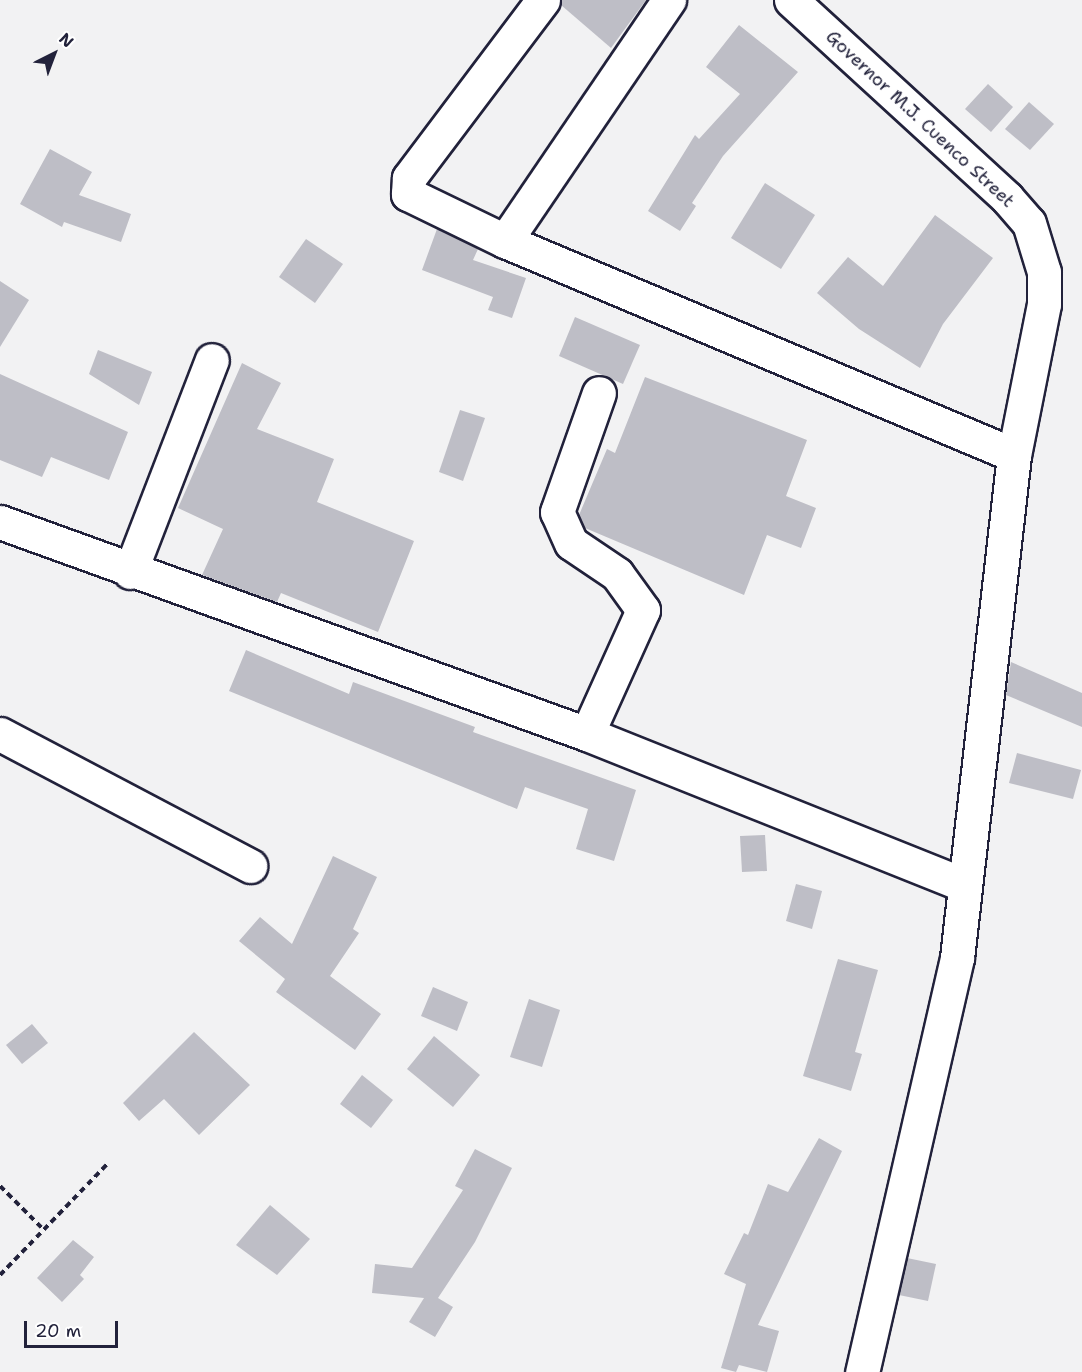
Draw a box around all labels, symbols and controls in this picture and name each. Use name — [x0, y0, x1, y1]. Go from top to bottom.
north arrow — [24, 24, 84, 84]
street label: Governor M.J. Cuenco Street — [821, 26, 1019, 212]
text: N — [55, 28, 78, 52]
scale bar — [27, 1309, 122, 1347]
text: 20 m — [35, 1319, 81, 1343]

